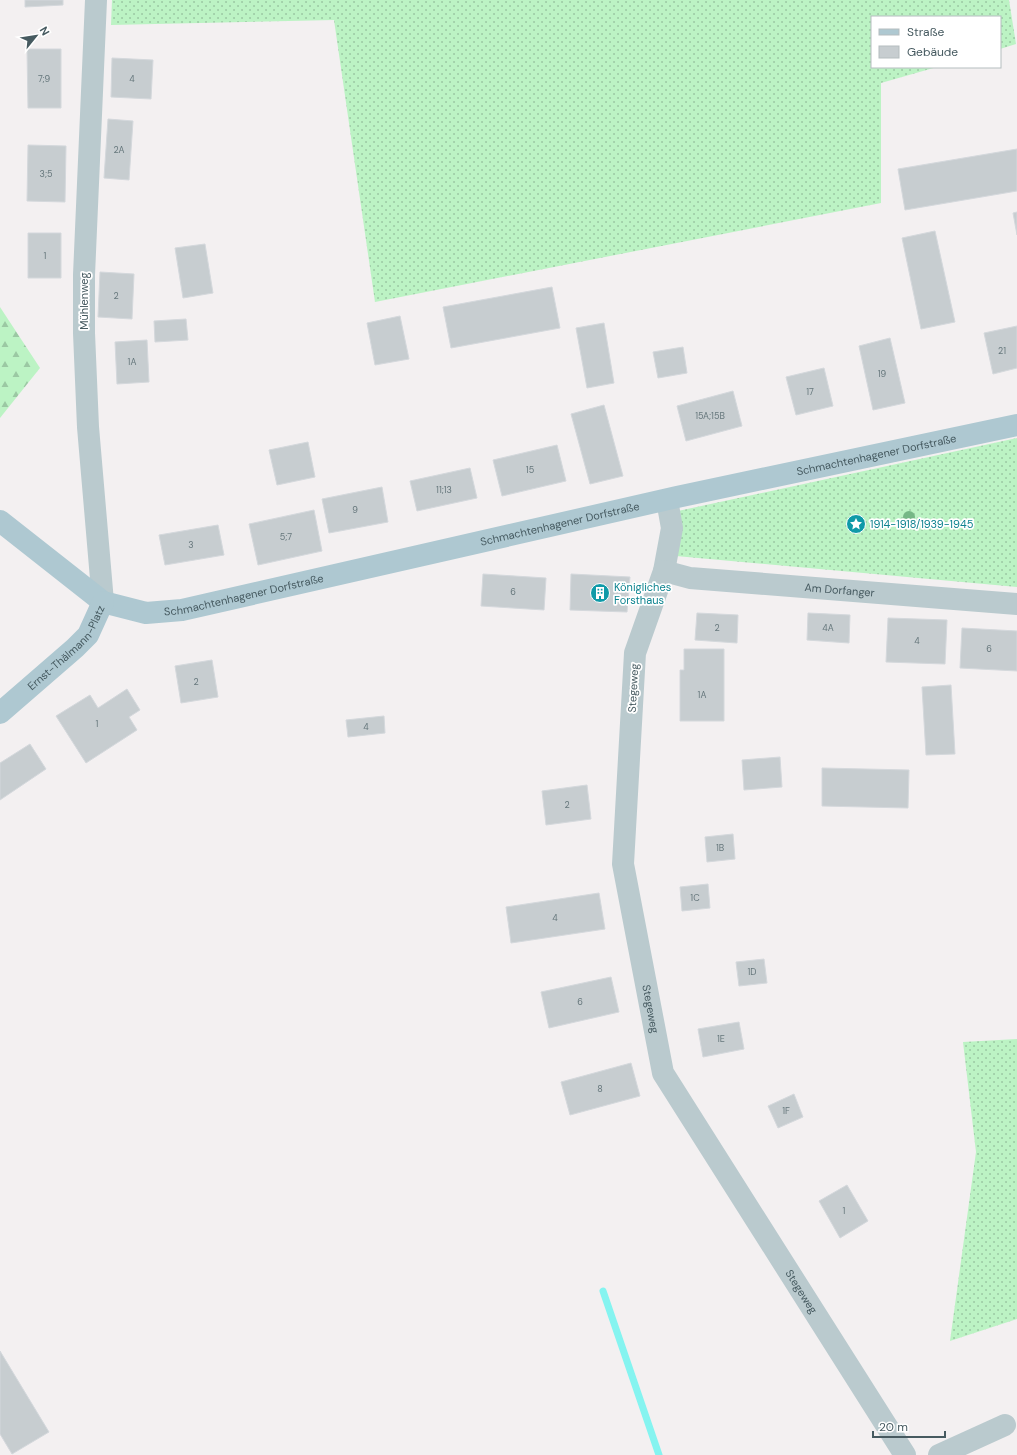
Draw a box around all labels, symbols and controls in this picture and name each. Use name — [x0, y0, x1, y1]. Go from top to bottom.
north arrow — [16, 16, 56, 56]
legend — [871, 16, 1001, 68]
text: N — [37, 24, 53, 38]
text: Straße — [907, 24, 944, 40]
text: Gebäude — [907, 44, 958, 60]
house number: 7;9 — [38, 73, 50, 85]
house number: 4 — [129, 73, 135, 85]
house number: 2A — [113, 144, 125, 156]
house number: 3;5 — [40, 168, 52, 180]
house number: 1 — [44, 250, 47, 262]
street label: Mühlenweg — [77, 272, 91, 330]
house number: 2 — [113, 290, 119, 302]
house number: 21 — [998, 345, 1006, 357]
house number: 1A — [128, 356, 136, 368]
house number: 19 — [878, 368, 887, 380]
house number: 17 — [806, 386, 814, 398]
house number: 15A;15B — [695, 410, 725, 422]
street label: Schmachtenhagener Dorfstraße — [795, 431, 957, 479]
house number: 15 — [526, 464, 534, 476]
house number: 11;13 — [436, 484, 452, 496]
street label: Schmachtenhagener Dorfstraße — [479, 499, 641, 549]
house number: 9 — [352, 504, 358, 516]
place icon: 1914-1918/1939-1945 — [845, 513, 867, 535]
place label: 1914-1918/1939-1945 — [870, 517, 974, 531]
house number: 5;7 — [280, 531, 292, 543]
house number: 3 — [188, 539, 194, 551]
street label: Schmachtenhagener Dorfstraße — [163, 571, 325, 618]
place label: Königliches Forsthaus — [614, 580, 671, 607]
street label: Am Dorfanger — [804, 580, 875, 600]
building icon: Königliches Forsthaus — [589, 582, 611, 604]
house number: 6 — [510, 586, 516, 598]
street label: Ernst-Thälmann-Platz — [25, 603, 108, 693]
house number: 2 — [714, 622, 720, 634]
house number: 4A — [822, 622, 834, 634]
house number: 4 — [914, 635, 920, 647]
house number: 6 — [986, 643, 992, 655]
street label: Stegeweg — [625, 663, 641, 713]
house number: 2 — [193, 676, 199, 688]
house number: 1A — [698, 689, 706, 701]
house number: 1 — [96, 718, 99, 730]
house number: 4 — [363, 721, 369, 733]
house number: 2 — [564, 799, 570, 811]
house number: 1B — [716, 842, 724, 854]
house number: 1C — [690, 892, 700, 904]
house number: 4 — [552, 912, 558, 924]
house number: 1D — [747, 966, 757, 978]
street label: Stegeweg — [639, 983, 662, 1034]
house number: 6 — [577, 996, 583, 1008]
house number: 1E — [717, 1033, 725, 1045]
house number: 8 — [597, 1083, 603, 1095]
house number: 1F — [782, 1105, 790, 1117]
house number: 1 — [843, 1205, 846, 1217]
street label: Stegeweg — [782, 1267, 821, 1316]
scale bar — [873, 1413, 945, 1439]
text: 20 m — [879, 1419, 908, 1435]

